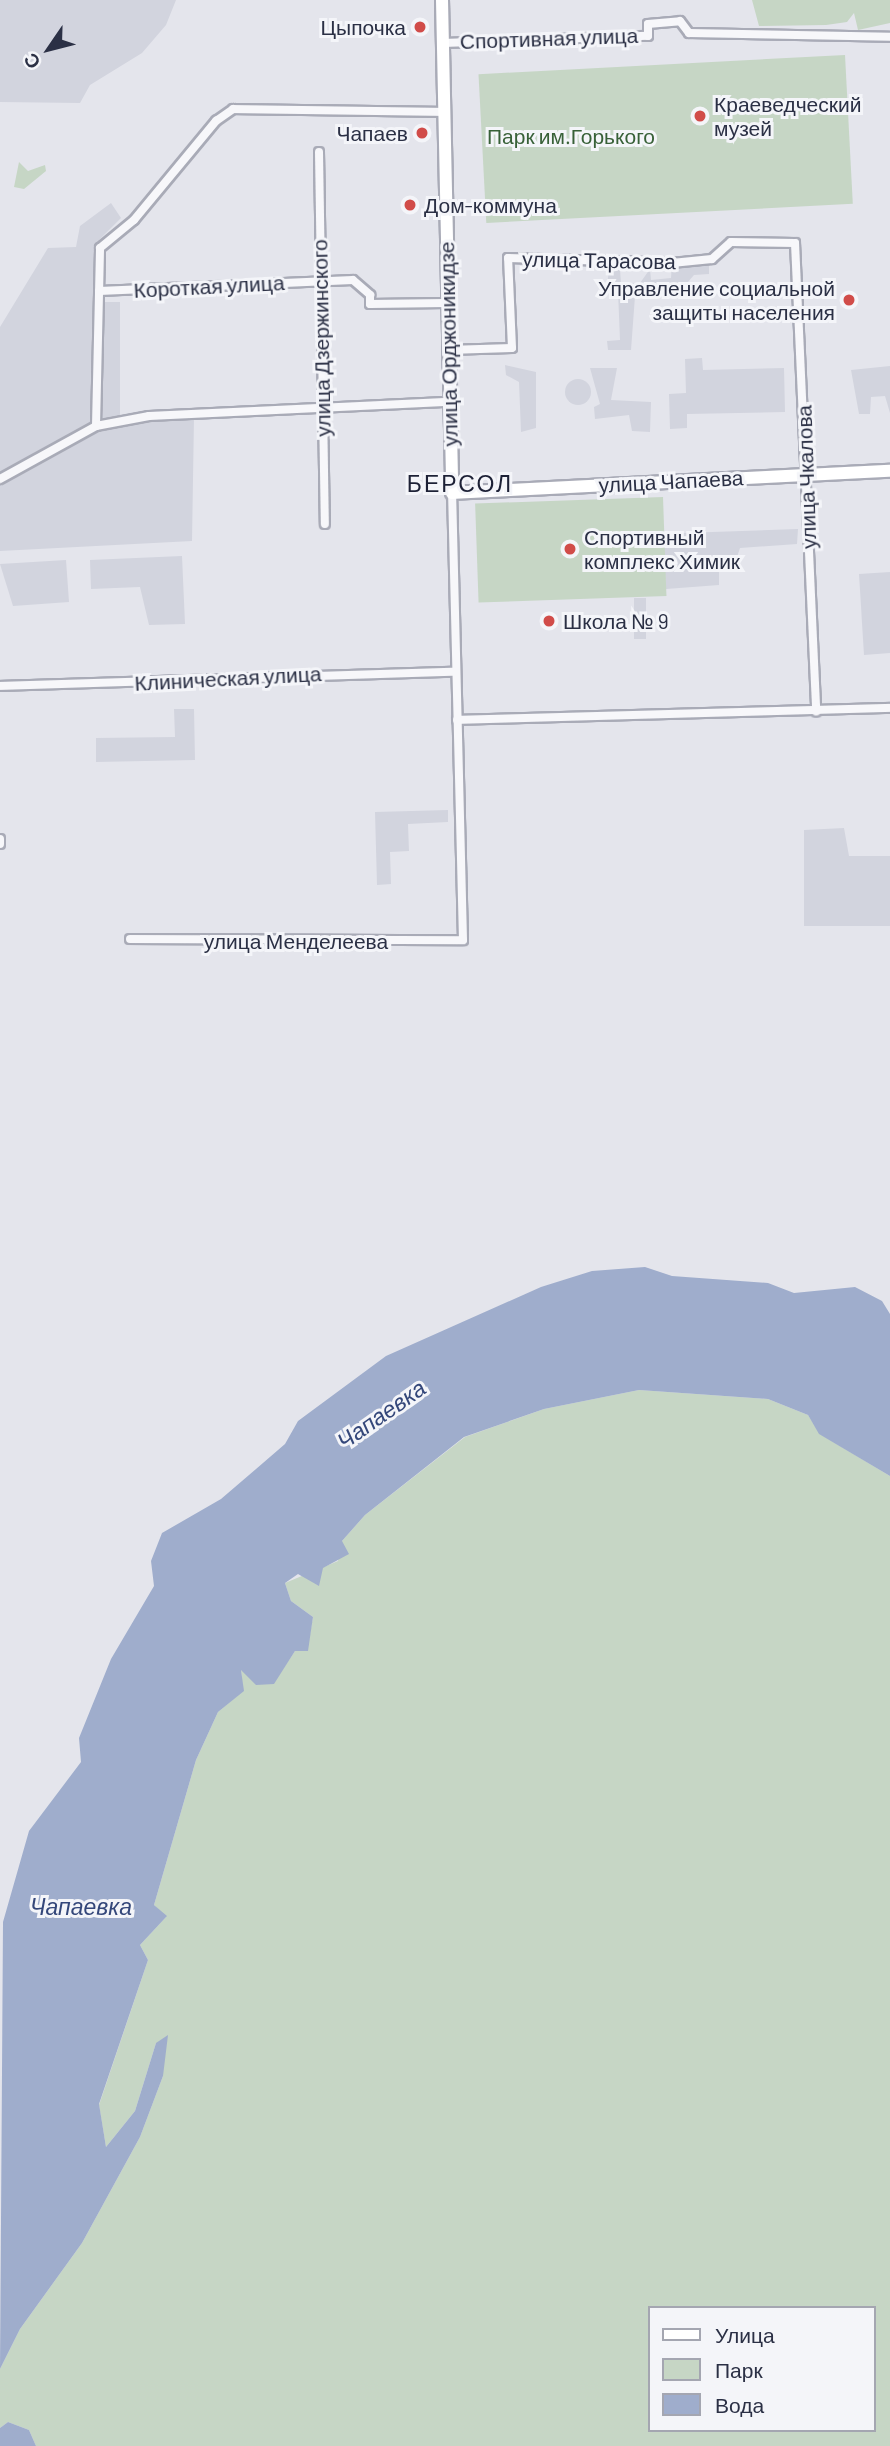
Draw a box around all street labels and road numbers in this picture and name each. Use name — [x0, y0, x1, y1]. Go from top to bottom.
street label: Спортивная улица — [459, 22, 639, 54]
street label: улица Дзержинского — [307, 239, 335, 437]
street label: улица Орджоникидзе — [434, 241, 462, 447]
street label: улица Тарасова — [522, 246, 676, 274]
street label: Короткая улица — [133, 269, 285, 303]
street label: улица Чкалова — [791, 405, 821, 549]
street label: улица Чапаева — [598, 465, 744, 497]
street label: Клиническая улица — [134, 661, 322, 695]
street label: улица Менделеева — [204, 928, 388, 954]

